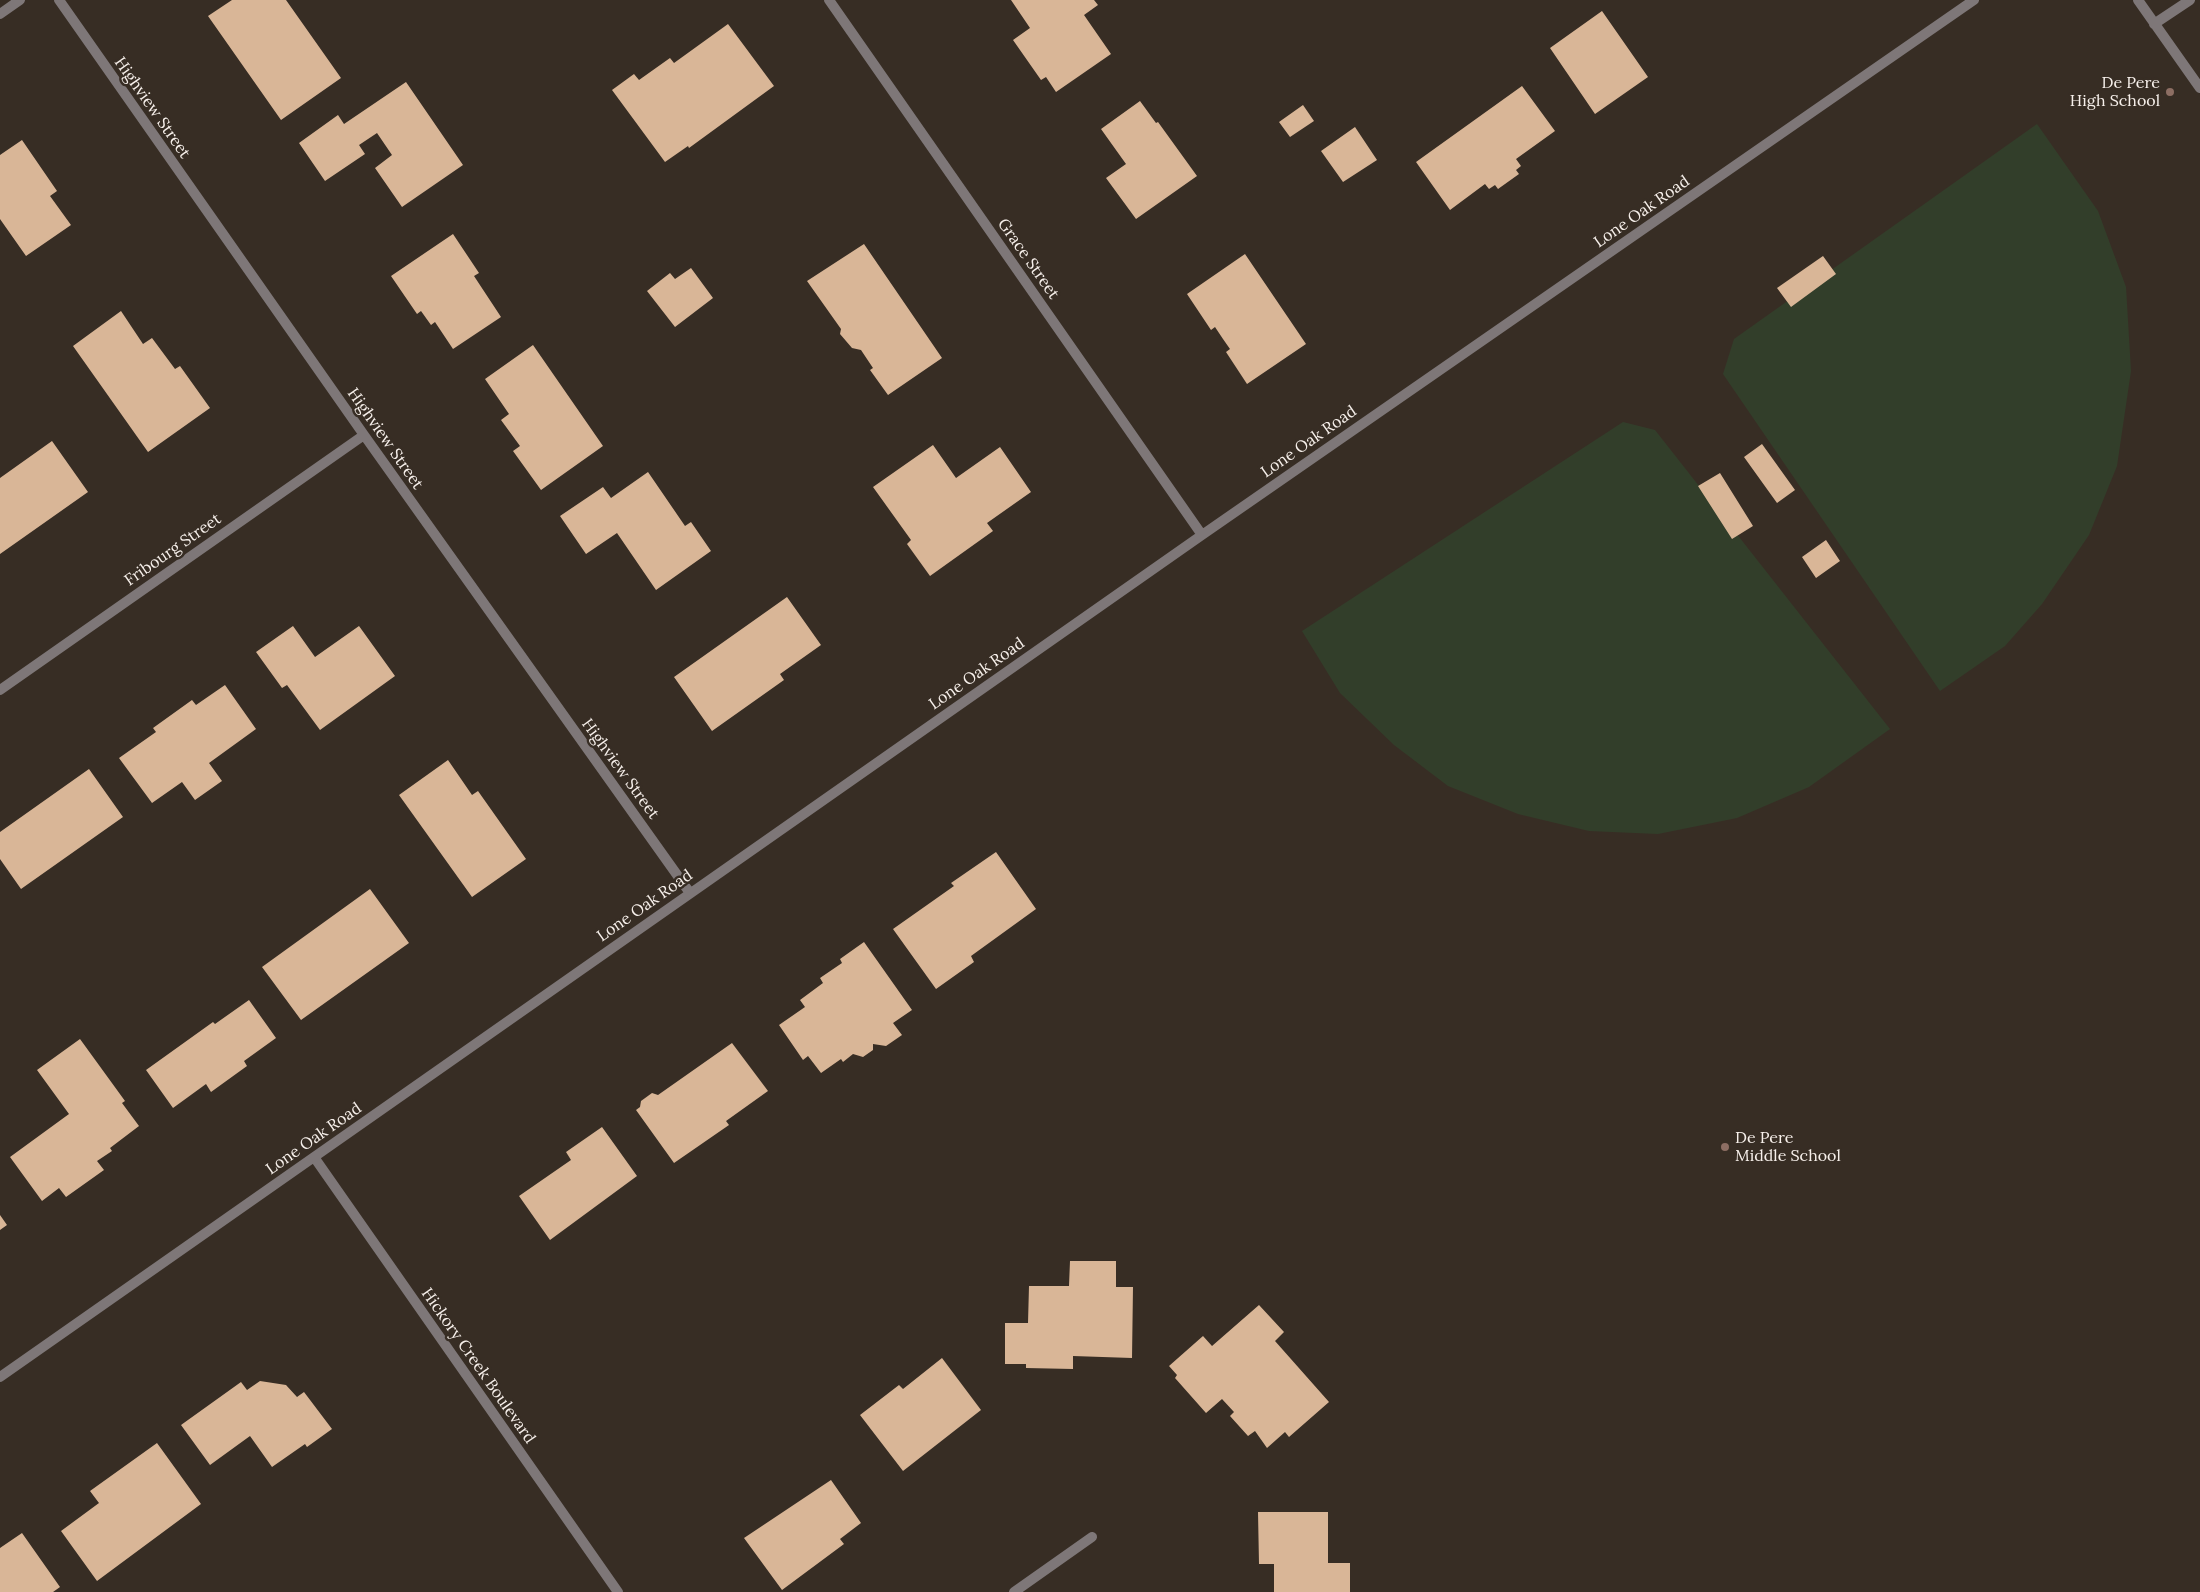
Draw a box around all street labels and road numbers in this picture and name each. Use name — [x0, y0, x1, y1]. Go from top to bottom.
street label: Highview Street — [110, 54, 194, 162]
street label: Lone Oak Road — [1591, 172, 1693, 252]
street label: Grace Street — [993, 215, 1063, 303]
street label: Highview Street — [343, 385, 427, 493]
street label: Lone Oak Road — [1258, 402, 1360, 482]
street label: Fribourg Street — [121, 510, 225, 590]
street label: Lone Oak Road — [926, 634, 1028, 714]
street label: Highview Street — [577, 715, 663, 823]
street label: Lone Oak Road — [594, 866, 696, 946]
street label: Lone Oak Road — [263, 1099, 365, 1179]
street label: Hickory Creek Boulevard — [417, 1285, 539, 1447]

